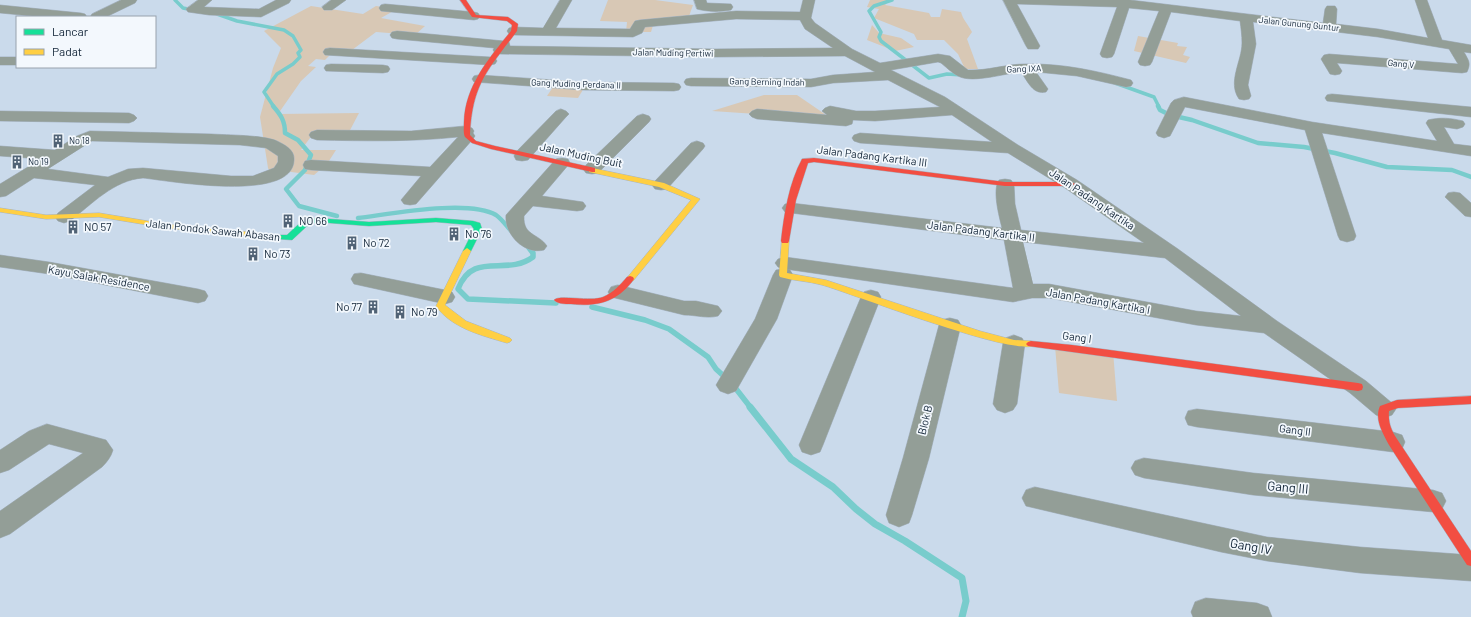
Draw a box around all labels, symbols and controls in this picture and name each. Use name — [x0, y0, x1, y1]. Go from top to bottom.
street label: Jalan Gunung Guntur — [1258, 14, 1341, 33]
legend — [16, 16, 156, 68]
text: Lancar — [52, 24, 89, 38]
text: Padat — [52, 44, 82, 58]
street label: Jalan Muding Pertiwi — [633, 46, 713, 59]
street label: Gang V — [1387, 57, 1415, 70]
street label: Gang IXA — [1006, 62, 1042, 75]
street label: Gang Berning Indah — [729, 75, 805, 88]
street label: Gang Muding Perdana II — [531, 76, 621, 91]
building icon: No 18 — [50, 133, 66, 149]
place label: No 18 — [69, 135, 90, 146]
street label: Jalan Muding Buit — [539, 139, 624, 170]
street label: Jalan Padang Kartika III — [816, 142, 928, 169]
building icon: No 19 — [9, 154, 25, 170]
place label: No 19 — [28, 156, 49, 167]
street label: Jalan Padang Kartika — [1047, 165, 1138, 232]
building icon: NO 66 — [280, 213, 296, 229]
place label: NO 66 — [299, 214, 327, 227]
street label: Jalan Pondok Sawah Abasan — [145, 216, 281, 243]
street label: Jalan Padang Kartika II — [927, 217, 1036, 244]
building icon: NO 57 — [65, 219, 81, 235]
place label: NO 57 — [84, 220, 111, 233]
building icon: No 76 — [446, 226, 462, 242]
place label: No 76 — [465, 227, 492, 240]
building icon: No 72 — [344, 235, 360, 251]
place label: No 72 — [363, 236, 390, 249]
building icon: No 73 — [245, 246, 261, 262]
place label: No 73 — [264, 247, 291, 260]
street label: Kayu Salak Residence — [47, 262, 151, 293]
street label: Jalan Padang Kartika I — [1045, 285, 1151, 316]
building icon: No 77 — [365, 299, 381, 315]
place label: No 77 — [336, 300, 362, 313]
building icon: No 79 — [392, 304, 408, 320]
place label: No 79 — [411, 305, 438, 318]
street label: Gang I — [1062, 328, 1092, 345]
street label: Blok B — [915, 404, 934, 436]
street label: Gang II — [1278, 421, 1312, 438]
street label: Gang III — [1267, 477, 1309, 497]
street label: Gang IV — [1229, 534, 1273, 558]

